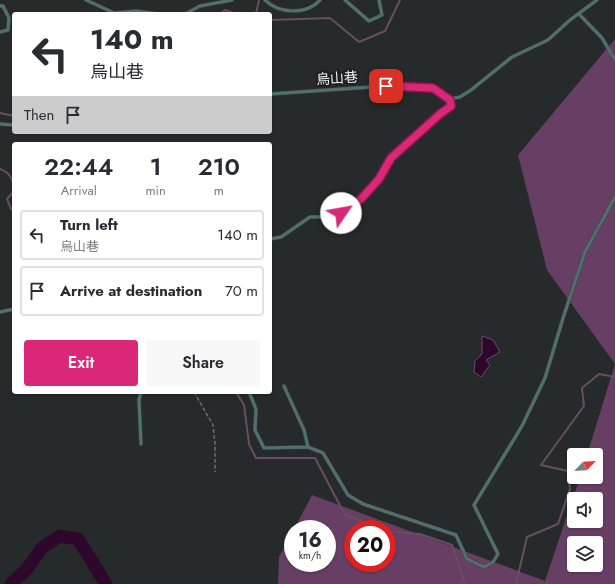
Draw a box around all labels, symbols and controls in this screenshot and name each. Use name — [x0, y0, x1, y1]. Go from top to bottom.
text: 140 m — [90, 19, 174, 60]
icon: left — [24, 28, 76, 80]
text: 烏山巷 — [90, 59, 144, 85]
street label: 烏山巷 — [315, 67, 359, 89]
pin — [369, 69, 403, 103]
icon: arrive — [375, 75, 397, 97]
text: Then — [24, 104, 54, 126]
icon: arrive — [62, 104, 84, 126]
text: 22:44 — [44, 149, 113, 184]
text: 1 — [150, 149, 161, 184]
text: 210 — [198, 149, 240, 184]
text: Arrival — [61, 181, 97, 200]
text: min — [145, 181, 166, 200]
text: m — [214, 181, 224, 200]
position arrow — [320, 192, 362, 234]
text: Turn left — [60, 214, 118, 236]
icon: left — [26, 224, 48, 246]
text: 140 m — [217, 224, 258, 246]
text: 烏山巷 — [60, 237, 99, 256]
icon: arrive — [26, 280, 48, 302]
text: Arrive at destination — [60, 280, 202, 302]
text: 70 m — [225, 280, 258, 302]
button: Exit — [24, 340, 138, 386]
button: Share — [146, 340, 260, 386]
north arrow — [567, 448, 603, 484]
map controls — [567, 448, 603, 572]
button: sound — [567, 492, 603, 528]
speed limit sign: 20 — [344, 520, 396, 572]
text: 16 — [298, 526, 322, 555]
button: layers — [567, 536, 603, 572]
text: km/h — [299, 548, 321, 563]

